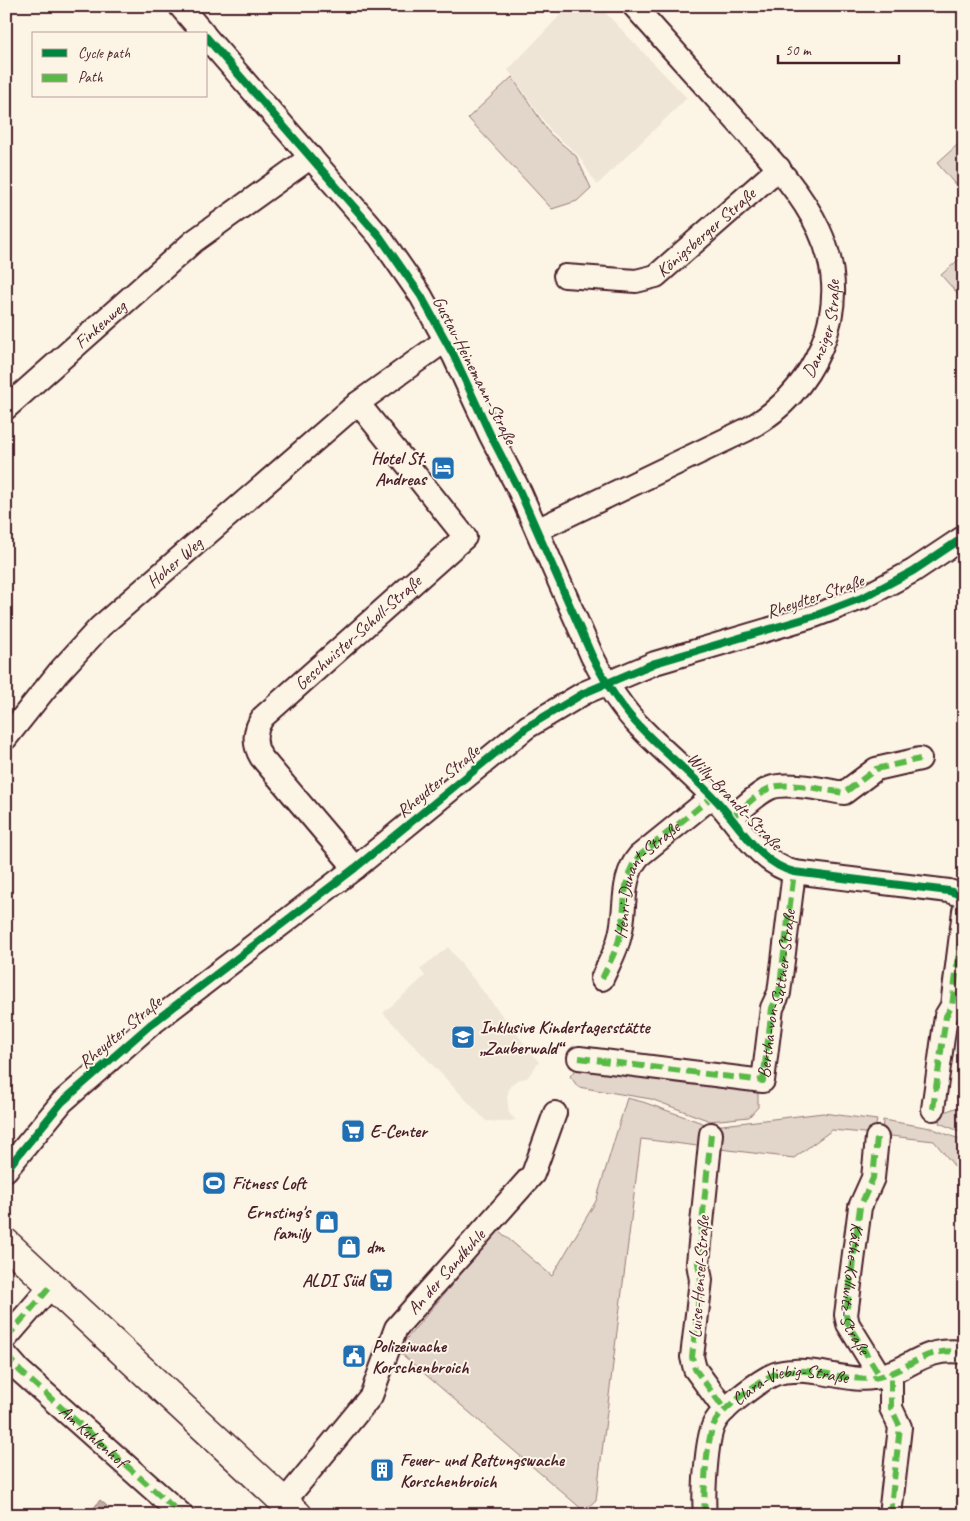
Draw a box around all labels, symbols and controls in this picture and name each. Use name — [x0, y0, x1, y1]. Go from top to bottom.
legend — [32, 32, 208, 98]
scale bar — [778, 32, 899, 64]
text: 50 m — [785, 41, 812, 60]
text: Cycle path — [78, 44, 130, 63]
text: Path — [78, 68, 104, 87]
street label: Königsberger Straße — [652, 182, 761, 282]
street label: Danziger Straße — [797, 279, 844, 381]
street label: Gustav-Heinemann-Straße — [428, 292, 522, 449]
street label: Finkenweg — [70, 294, 132, 353]
place label: Hotel St. Andreas — [371, 447, 428, 490]
hotel icon: Hotel St. Andreas — [430, 455, 456, 481]
street label: Hoher Weg — [142, 531, 208, 593]
street label: Rheydter Straße — [764, 569, 868, 623]
street label: Geschwister-Scholl-Straße — [290, 570, 426, 695]
street label: Rheydter Straße — [392, 739, 485, 822]
street label: Willy-Brandt-Straße — [683, 747, 788, 856]
street label: Henri-Dunant-Straße — [609, 816, 685, 940]
street label: Bertha-von-Suttner-Straße — [752, 907, 800, 1079]
street label: Rheydter Straße — [74, 990, 167, 1073]
place label: Inklusive Kindertagesstätte „Zauberwald“ — [480, 1016, 651, 1059]
school or university icon: Inklusive Kindertagesstätte „Zauberwald“ — [450, 1024, 476, 1050]
supermarket icon: E-Center — [340, 1118, 366, 1144]
place label: E-Center — [370, 1120, 429, 1142]
sports icon: Fitness Loft — [201, 1170, 227, 1196]
place label: Fitness Loft — [232, 1172, 308, 1194]
place label: Ernsting's family — [247, 1201, 312, 1244]
shop icon: Ernsting's family — [314, 1209, 340, 1235]
street label: Luise-Hensel-Straße — [684, 1214, 714, 1339]
street label: Käthe-Kollwitz-Straße — [835, 1222, 876, 1360]
street label: An der Sandkuhle — [402, 1224, 491, 1319]
shop icon: dm — [336, 1234, 362, 1260]
place label: dm — [366, 1236, 385, 1258]
supermarket icon: ALDI Süd — [368, 1267, 394, 1293]
place label: ALDI Süd — [302, 1269, 367, 1291]
place label: Polizeiwache Korschenbroich — [372, 1335, 469, 1378]
public building icon: Polizeiwache Korschenbroich — [341, 1343, 367, 1369]
street label: Clara-Viebig-Straße — [727, 1360, 851, 1410]
street label: Am Kuhlenhof — [55, 1400, 135, 1475]
place label: Feuer- und Rettungswache Korschenbroich — [400, 1449, 566, 1492]
building icon: Feuer- und Rettungswache Korschenbroich — [369, 1457, 395, 1483]

